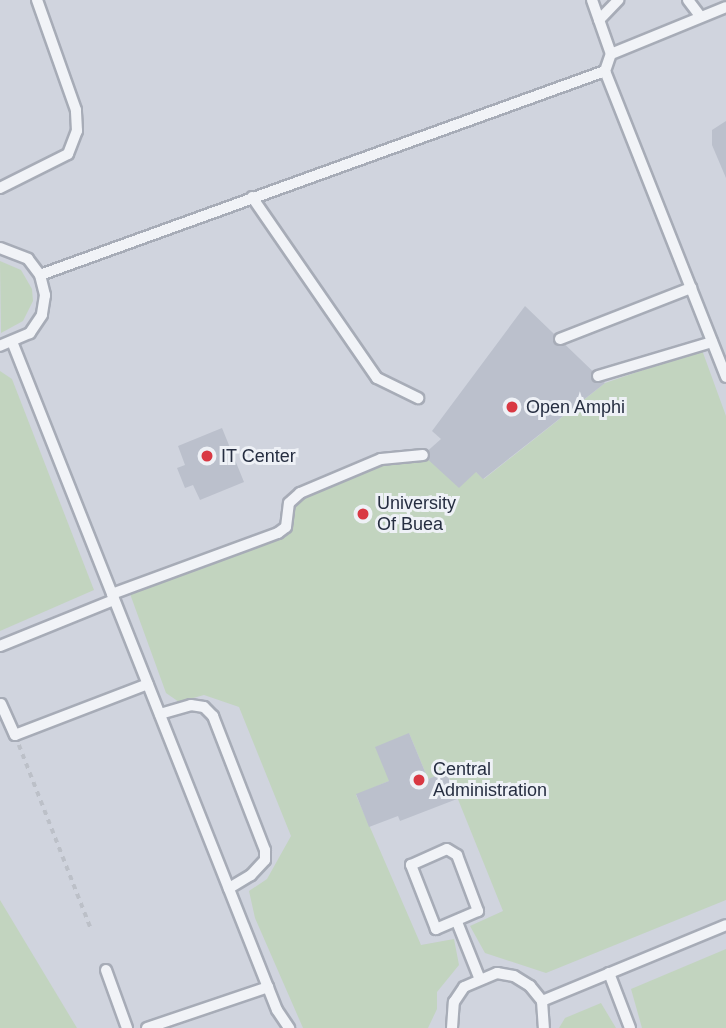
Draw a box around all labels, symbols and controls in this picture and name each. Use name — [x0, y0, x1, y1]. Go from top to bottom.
place label: Open Amphi — [526, 396, 626, 418]
marker: Open Amphi — [504, 399, 520, 415]
place label: IT Center — [221, 445, 296, 467]
marker: IT Center — [199, 448, 215, 464]
place label: University Of Buea — [377, 493, 456, 536]
marker: University Of Buea — [355, 506, 371, 522]
place label: Central Administration — [433, 759, 547, 802]
marker: Central Administration — [411, 772, 427, 788]

